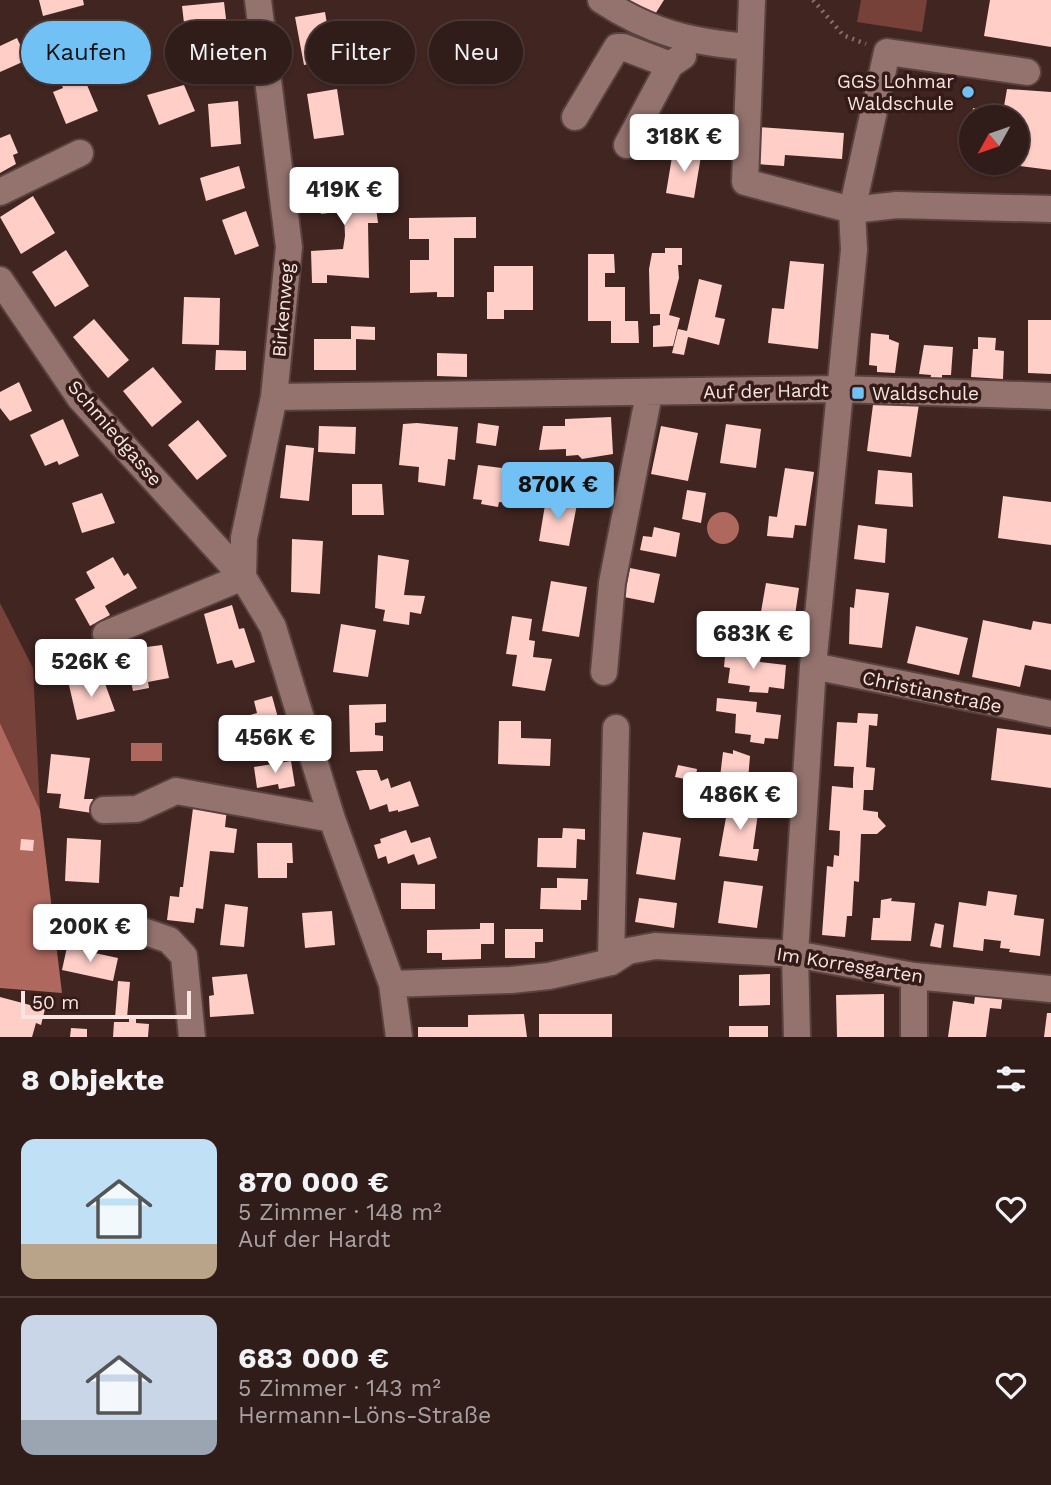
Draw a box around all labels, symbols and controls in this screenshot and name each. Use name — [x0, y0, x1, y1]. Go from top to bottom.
chip: Kaufen — [21, 21, 151, 84]
chip: Mieten — [165, 21, 292, 84]
chip: Filter — [306, 21, 415, 84]
chip: Neu — [429, 21, 523, 84]
place label: GGS Lohmar Waldschule — [837, 70, 954, 115]
marker: GGS Lohmar Waldschule — [960, 84, 976, 100]
north arrow — [959, 105, 1029, 175]
map controls — [959, 105, 1029, 175]
pin: 318K € — [627, 114, 741, 174]
text: 318K € — [646, 123, 722, 150]
pin: 419K € — [287, 168, 401, 227]
text: 419K € — [306, 176, 382, 203]
street label: Birkenweg — [267, 261, 299, 358]
street label: Schmiedgasse — [63, 375, 167, 491]
street label: Auf der Hardt — [703, 378, 829, 404]
place label: Waldschule — [872, 382, 979, 405]
marker: Waldschule — [850, 385, 866, 401]
pin: 870K € — [501, 462, 615, 522]
text: 870K € — [518, 471, 598, 498]
pin: 683K € — [696, 612, 810, 671]
text: 683K € — [713, 620, 793, 647]
pin: 526K € — [34, 640, 148, 699]
text: 526K € — [51, 648, 131, 675]
street label: Christianstraße — [860, 666, 1004, 718]
pin: 456K € — [218, 716, 332, 775]
text: 456K € — [235, 724, 315, 751]
pin: 486K € — [683, 772, 797, 832]
text: 486K € — [699, 781, 781, 808]
pin: 200K € — [33, 904, 147, 964]
text: 200K € — [49, 913, 131, 940]
street label: Im Korresgarten — [775, 942, 925, 988]
scale bar — [21, 988, 191, 1020]
text: 50 m — [32, 991, 79, 1014]
icon: filters — [992, 1060, 1030, 1098]
text: 8 Objekte — [21, 1062, 165, 1097]
text: 870 000 € — [238, 1164, 389, 1199]
icon: home — [77, 1167, 161, 1251]
icon: heart — [992, 1190, 1030, 1228]
text: 5 Zimmer · 148 m² — [238, 1199, 442, 1226]
text: Auf der Hardt — [238, 1226, 390, 1253]
text: 683 000 € — [238, 1340, 389, 1375]
icon: home — [77, 1343, 161, 1427]
icon: heart — [992, 1366, 1030, 1404]
text: 5 Zimmer · 143 m² — [238, 1375, 441, 1402]
text: Hermann-Löns-Straße — [238, 1402, 491, 1429]

